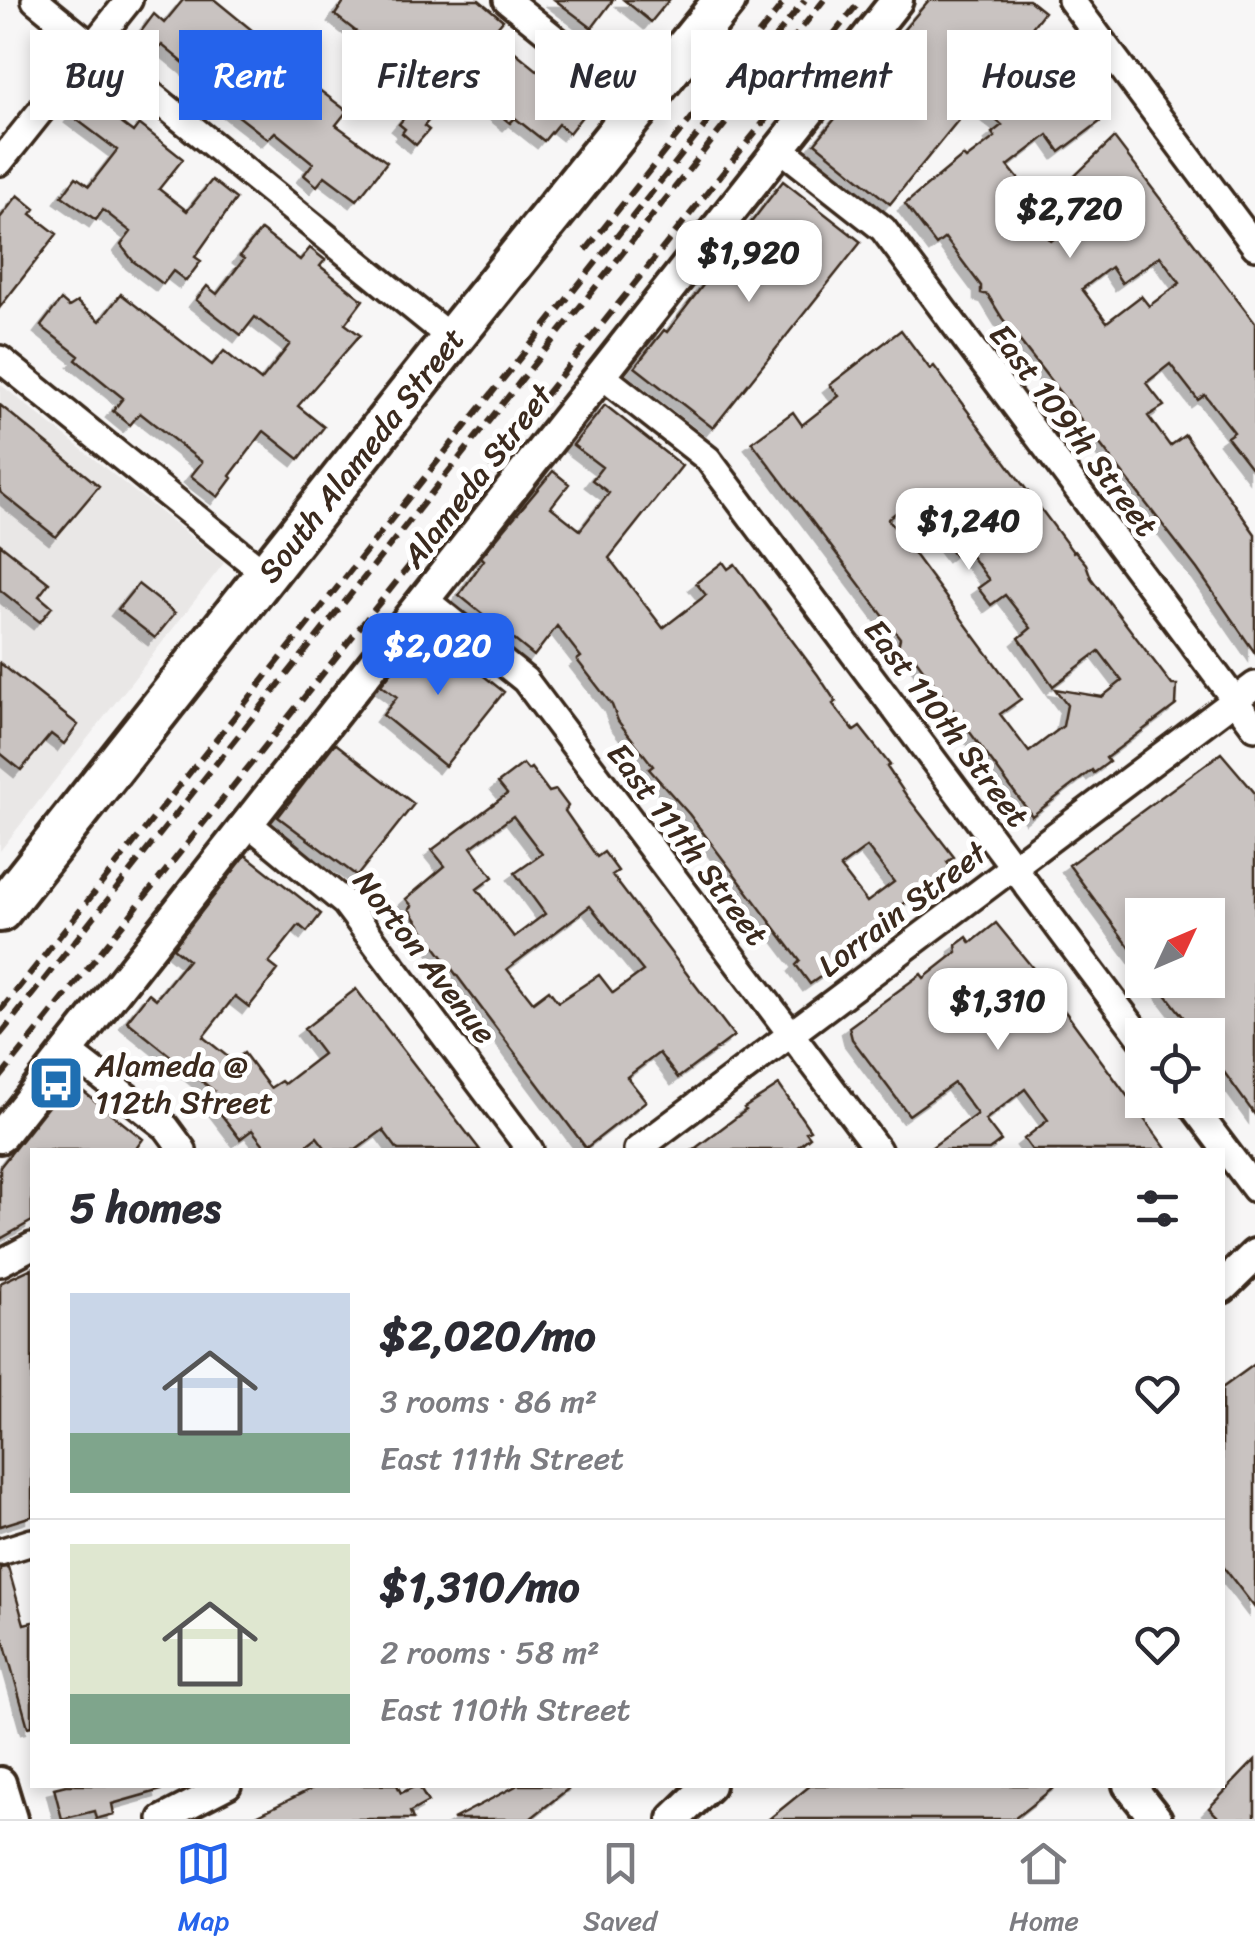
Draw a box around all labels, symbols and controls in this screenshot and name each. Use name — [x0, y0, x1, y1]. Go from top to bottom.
chip: Buy — [30, 30, 159, 120]
chip: Rent — [179, 30, 322, 120]
chip: Filters — [342, 30, 515, 120]
chip: New — [535, 30, 671, 120]
chip: Apartment — [691, 30, 927, 120]
chip: House — [947, 30, 1111, 120]
pin: $2,720 — [989, 176, 1151, 261]
text: $2,720 — [1017, 180, 1123, 237]
pin: $1,920 — [668, 220, 830, 305]
text: $1,920 — [698, 224, 800, 281]
street label: East 109th Street — [974, 311, 1174, 550]
street label: South Alameda Street — [243, 314, 480, 596]
street label: Alameda Street — [386, 371, 569, 582]
pin: $1,240 — [888, 488, 1050, 573]
text: $1,240 — [918, 492, 1020, 549]
street label: East 110th Street — [848, 606, 1045, 841]
pin: $2,020 — [357, 613, 519, 698]
text: $2,020 — [384, 617, 492, 674]
street label: East 111th Street — [591, 730, 784, 959]
street label: Lorrain Street — [805, 826, 1001, 993]
street label: Norton Avenue — [338, 857, 512, 1057]
north arrow — [1125, 898, 1225, 998]
map controls — [1125, 898, 1225, 1118]
pin: $1,310 — [917, 968, 1079, 1053]
text: $1,310 — [950, 972, 1046, 1029]
button: locate — [1125, 1018, 1225, 1118]
place label: Alameda @ 112th Street — [94, 1037, 273, 1131]
bus stop icon: Alameda @ 112th Street — [26, 1053, 86, 1113]
text: 5 homes — [70, 1171, 221, 1245]
icon: filters — [1130, 1181, 1185, 1236]
text: $2,020/mo — [380, 1299, 596, 1373]
icon: home — [150, 1333, 270, 1453]
icon: heart — [1130, 1366, 1185, 1421]
text: 3 rooms · 86 m² — [380, 1373, 597, 1430]
text: East 111th Street — [380, 1430, 624, 1487]
text: $1,310/mo — [380, 1550, 580, 1624]
icon: home — [150, 1584, 270, 1704]
icon: heart — [1130, 1617, 1185, 1672]
text: 2 rooms · 58 m² — [380, 1624, 600, 1681]
text: East 110th Street — [380, 1681, 631, 1738]
tab: Map — [176, 1836, 231, 1945]
tab: Saved — [583, 1836, 657, 1945]
tab: Home — [1009, 1836, 1079, 1945]

